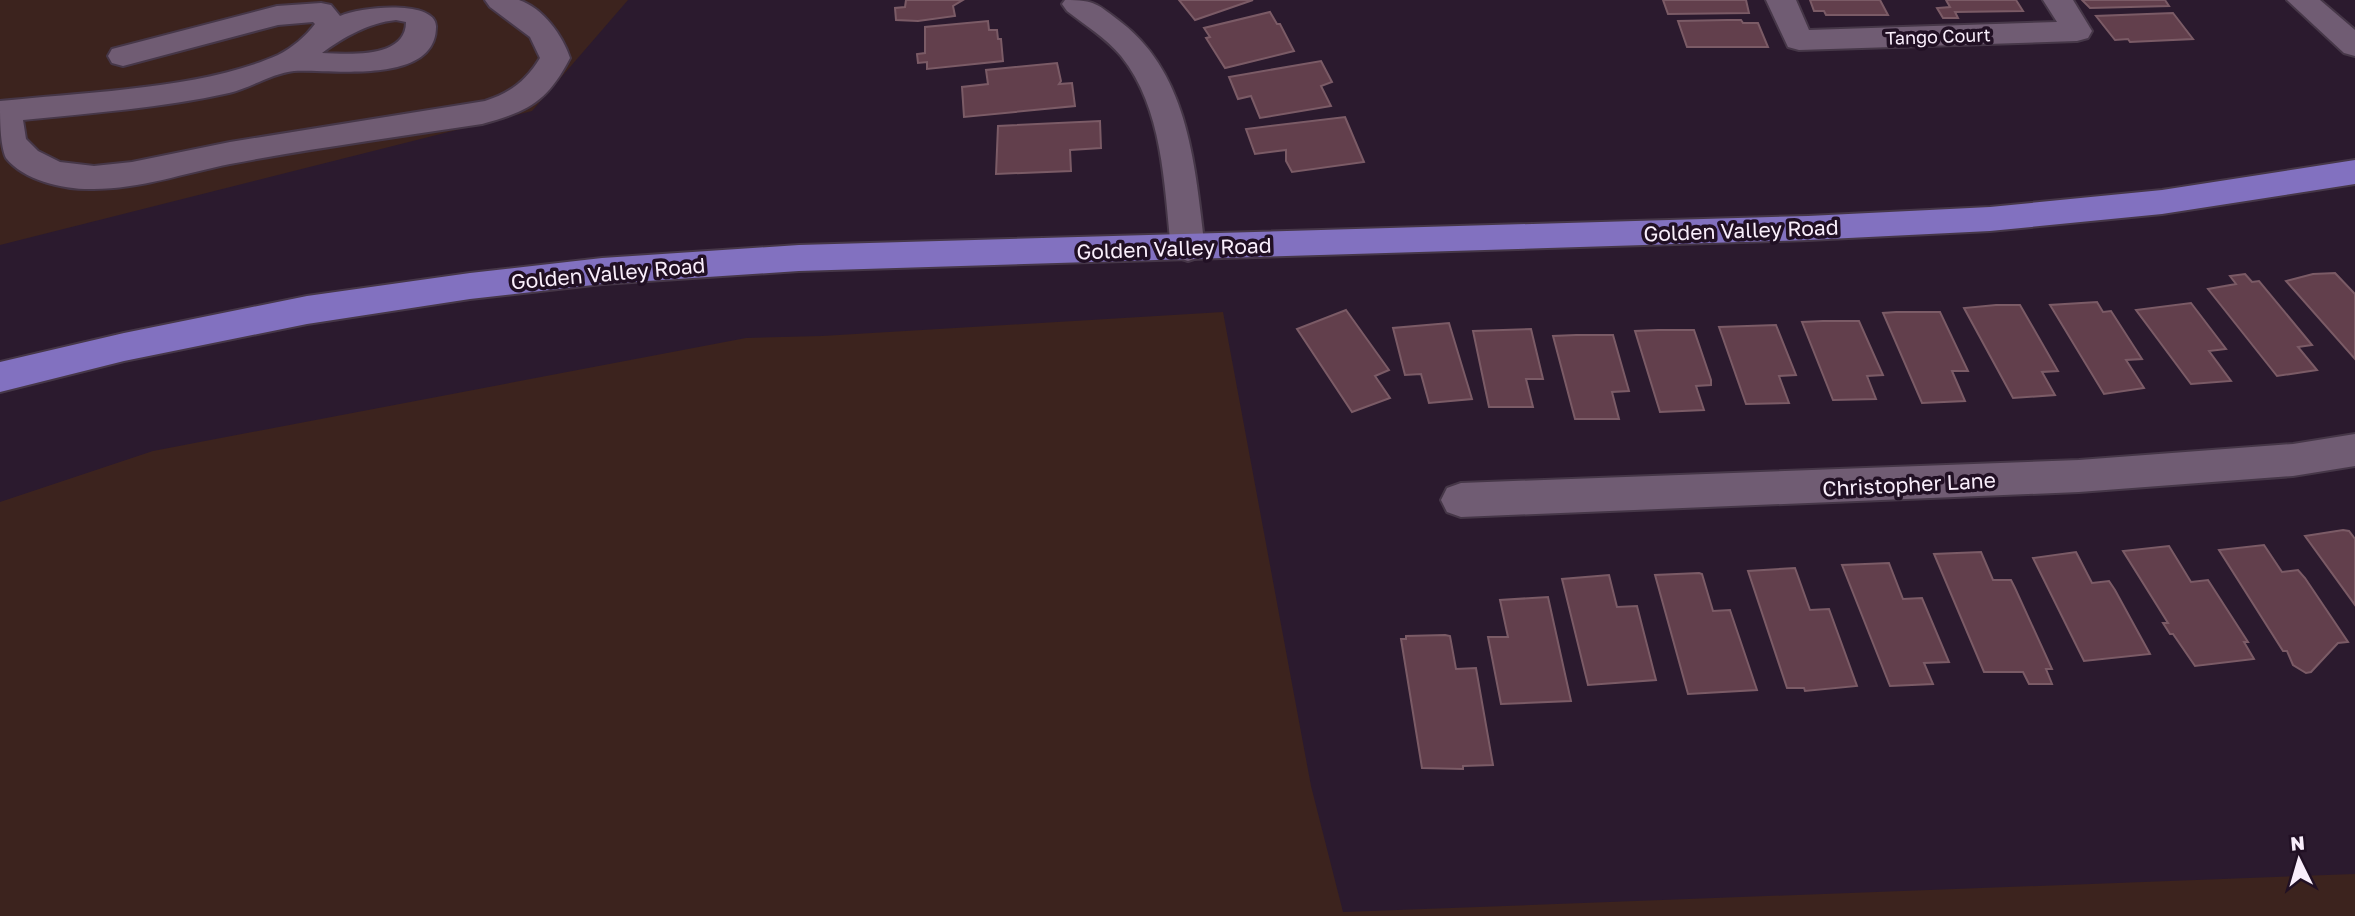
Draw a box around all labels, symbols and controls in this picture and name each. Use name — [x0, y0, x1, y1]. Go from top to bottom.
street label: Tango Court — [1885, 23, 1991, 49]
street label: Golden Valley Road — [1643, 214, 1839, 246]
street label: Golden Valley Road — [1076, 232, 1272, 264]
street label: Golden Valley Road — [510, 252, 706, 294]
street label: Christopher Lane — [1822, 466, 1996, 502]
north arrow — [2264, 825, 2334, 895]
text: N — [2289, 830, 2306, 855]

